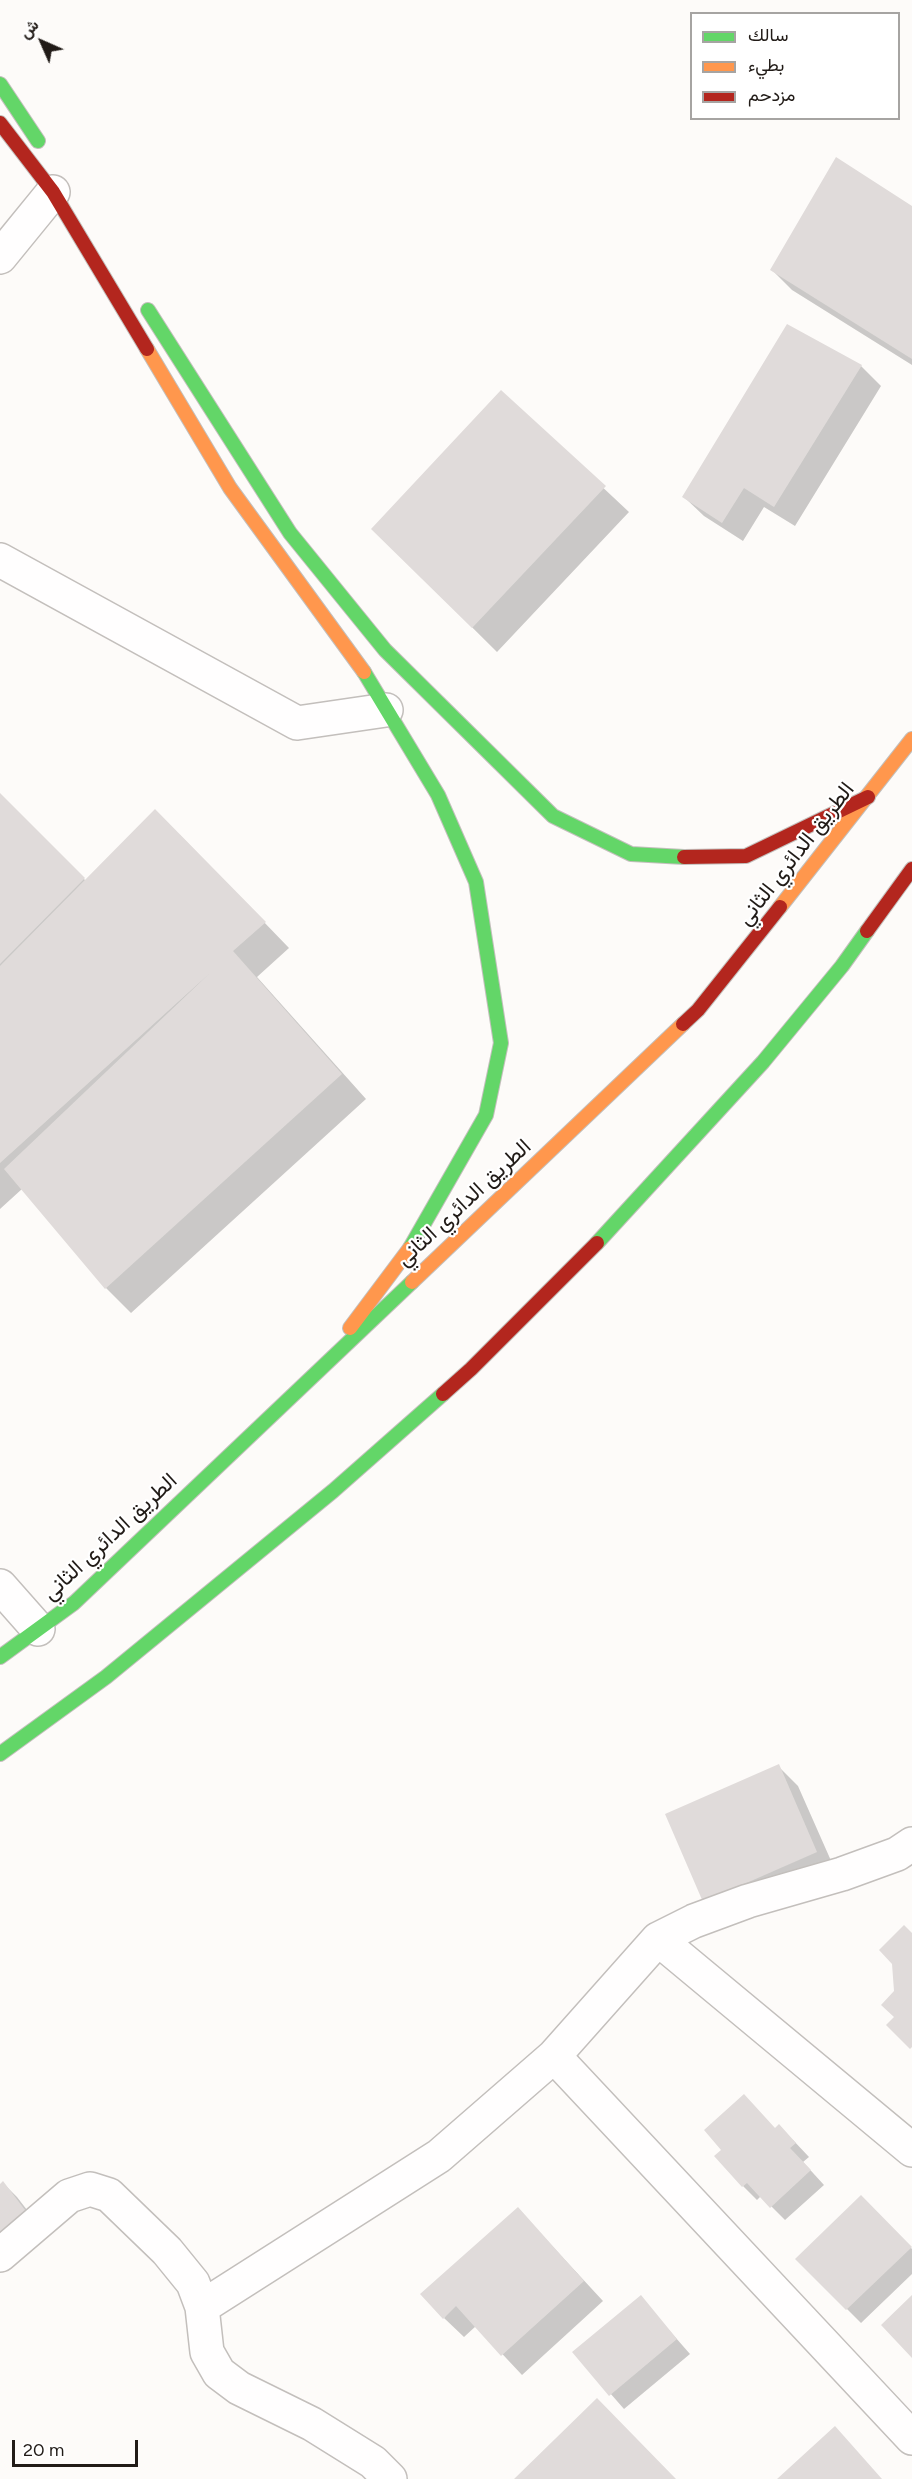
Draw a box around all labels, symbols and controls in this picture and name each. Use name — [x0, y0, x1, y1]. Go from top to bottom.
north arrow — [12, 12, 72, 72]
legend — [690, 12, 900, 120]
text: ش — [15, 15, 42, 42]
text: سالك — [748, 24, 788, 46]
text: بطيء — [748, 54, 784, 76]
text: مزدحم — [748, 84, 795, 106]
street label: الطريق الدائري الثاني — [732, 777, 860, 931]
street label: الطريق الدائري الثاني — [391, 1134, 537, 1272]
street label: الطريق الدائري الثاني — [37, 1468, 183, 1606]
scale bar — [15, 2428, 141, 2466]
text: 20 m — [23, 2439, 64, 2461]

